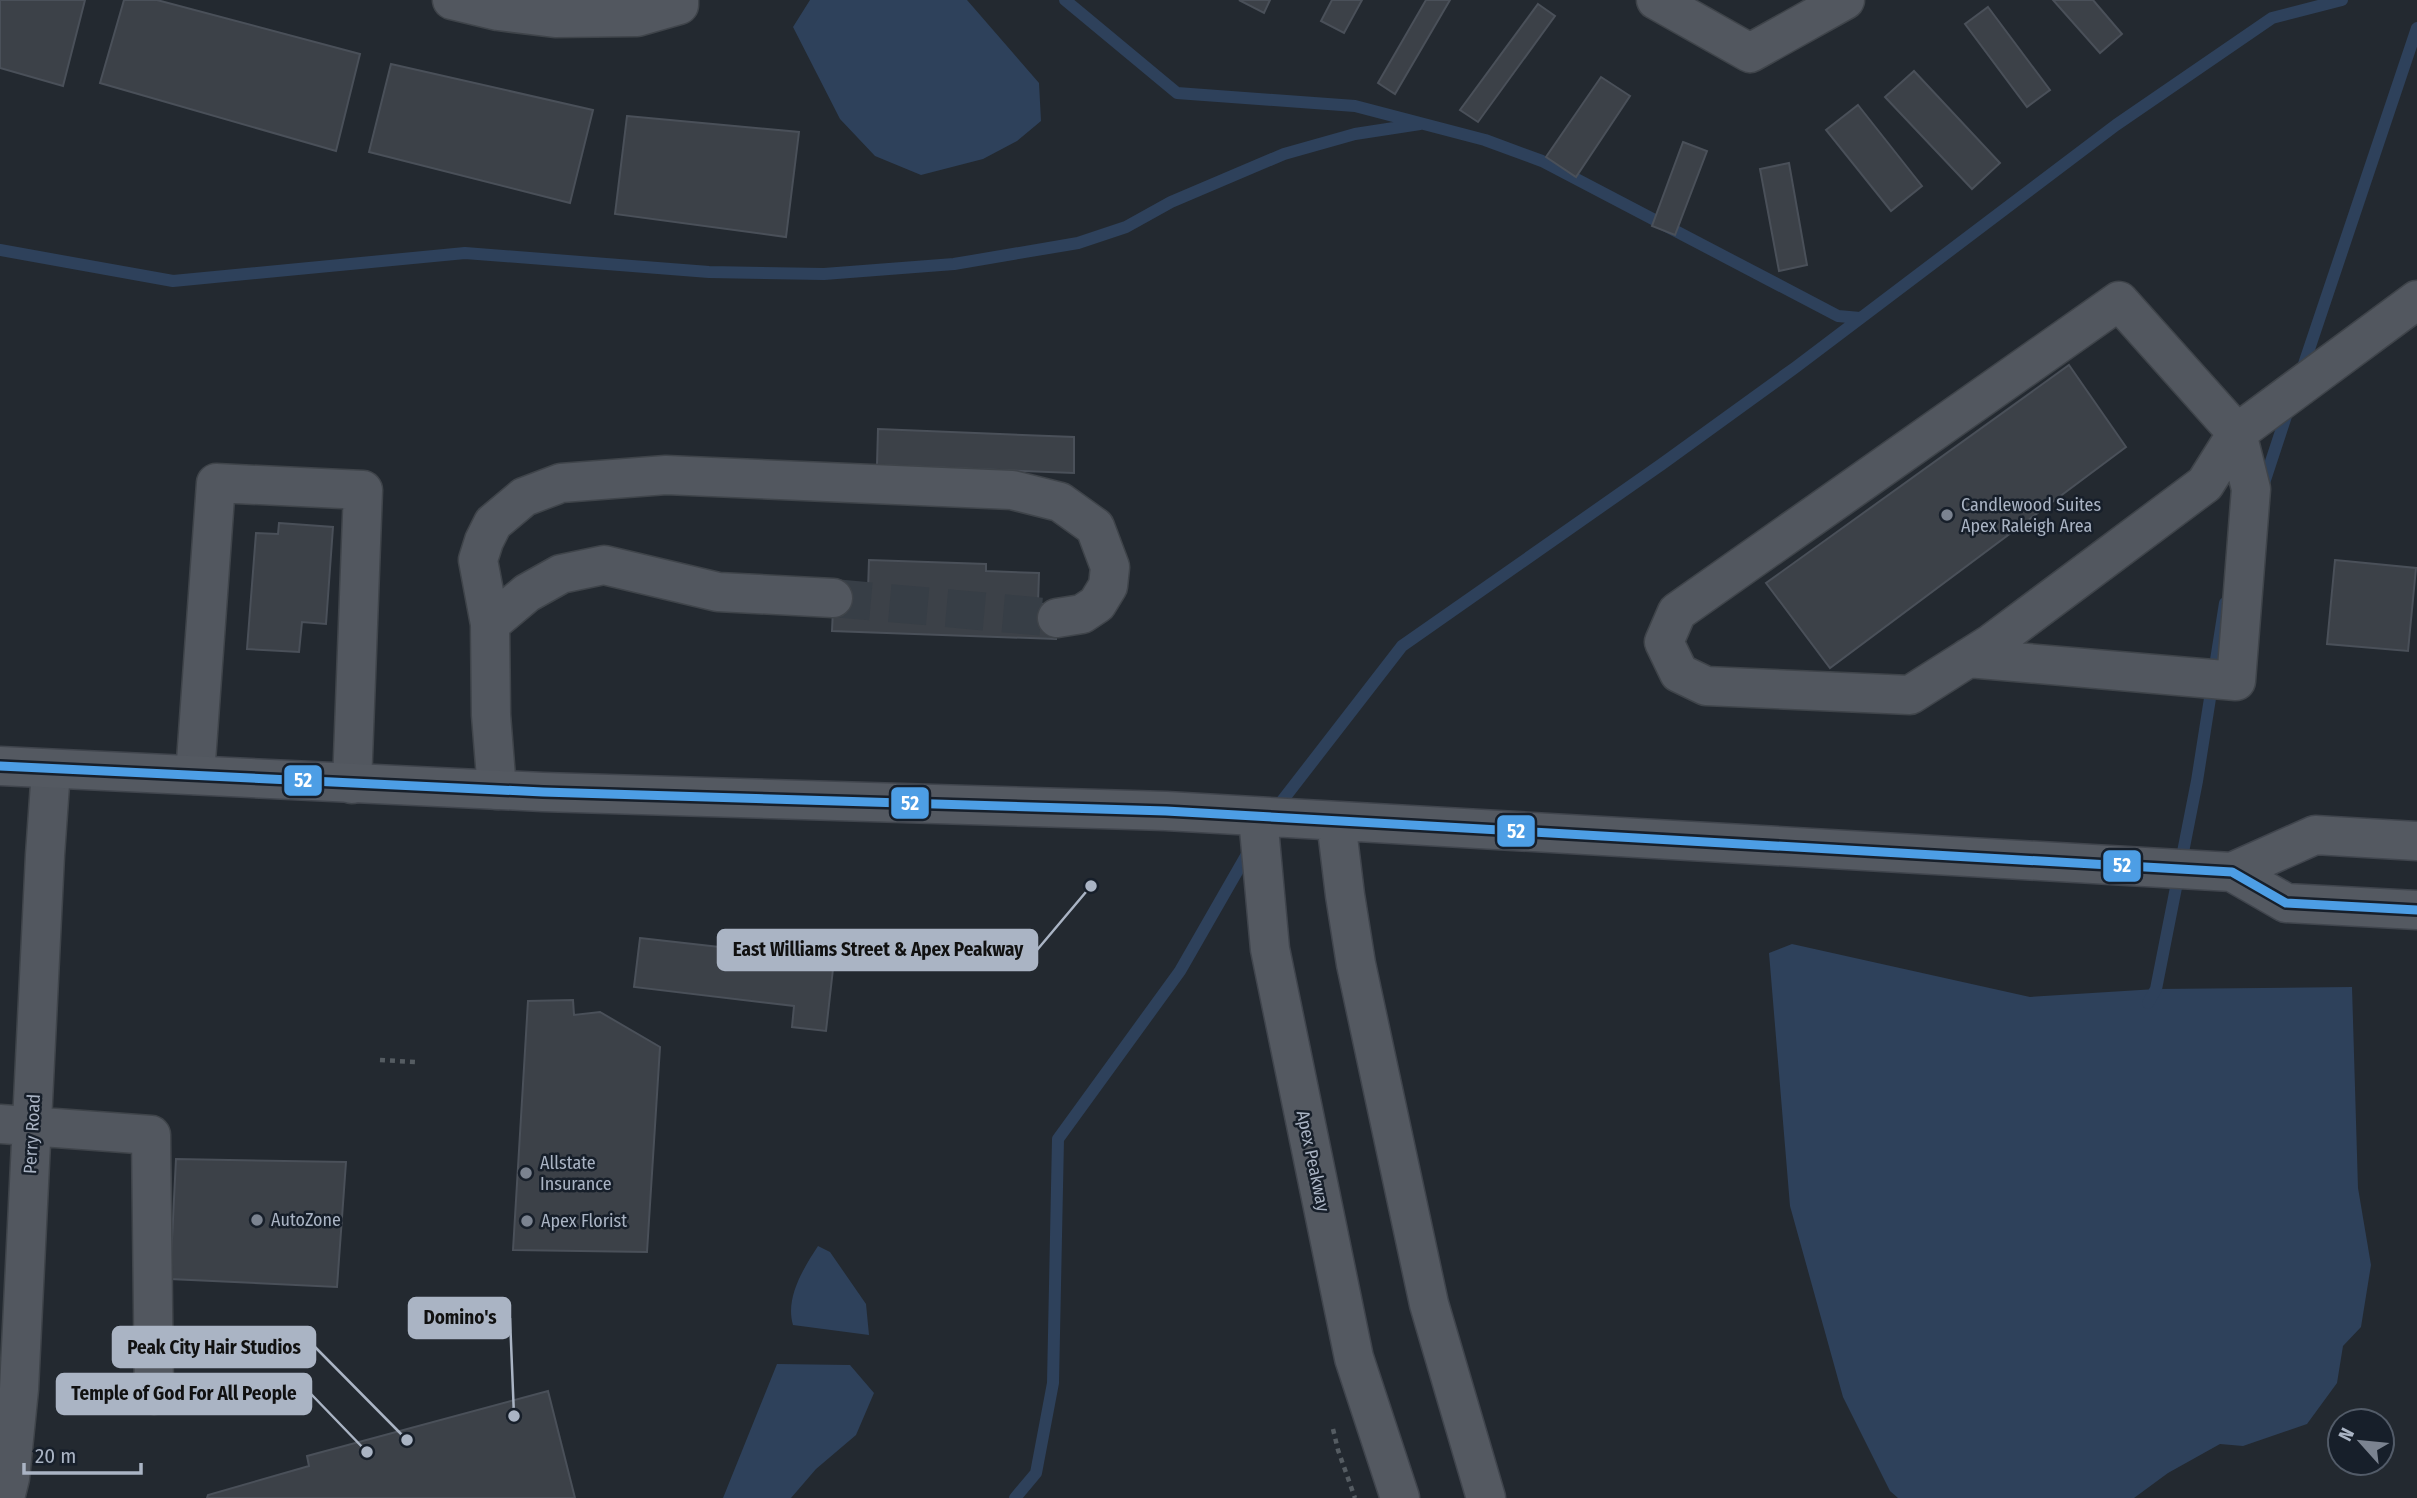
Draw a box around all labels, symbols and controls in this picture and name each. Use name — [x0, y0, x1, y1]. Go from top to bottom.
place label: Candlewood Suites Apex Raleigh Area — [1961, 494, 2101, 537]
marker: Candlewood Suites Apex Raleigh Area — [1939, 507, 1955, 523]
line badge: 52 — [283, 764, 323, 797]
text: 52 — [294, 769, 312, 792]
line badge: 52 — [890, 786, 930, 820]
text: 52 — [901, 792, 919, 815]
line badge: 52 — [1496, 814, 1536, 848]
text: 52 — [1507, 820, 1525, 843]
line badge: 52 — [2102, 849, 2142, 883]
text: 52 — [2113, 854, 2131, 877]
callout: East Williams Street & Apex Peakway — [718, 930, 1037, 970]
text: East Williams Street & Apex Peakway — [733, 938, 1024, 961]
street label: Perry Road — [19, 1094, 45, 1174]
street label: Apex Peakway — [1292, 1108, 1334, 1214]
place label: Allstate Insurance — [540, 1152, 612, 1195]
marker: Allstate Insurance — [518, 1165, 534, 1181]
place label: AutoZone — [271, 1209, 341, 1231]
place label: Apex Florist — [541, 1210, 627, 1232]
marker: AutoZone — [249, 1212, 265, 1228]
marker: Apex Florist — [519, 1213, 535, 1229]
callout: Domino's — [409, 1298, 510, 1338]
text: Domino's — [423, 1306, 497, 1329]
callout: Peak City Hair Studios — [113, 1327, 315, 1367]
text: Peak City Hair Studios — [127, 1336, 302, 1359]
callout: Temple of God For All People — [57, 1374, 311, 1414]
text: Temple of God For All People — [71, 1382, 297, 1405]
north arrow — [2326, 1407, 2396, 1477]
text: N — [2333, 1424, 2359, 1445]
scale bar — [24, 1432, 142, 1476]
text: 20 m — [35, 1443, 76, 1469]

